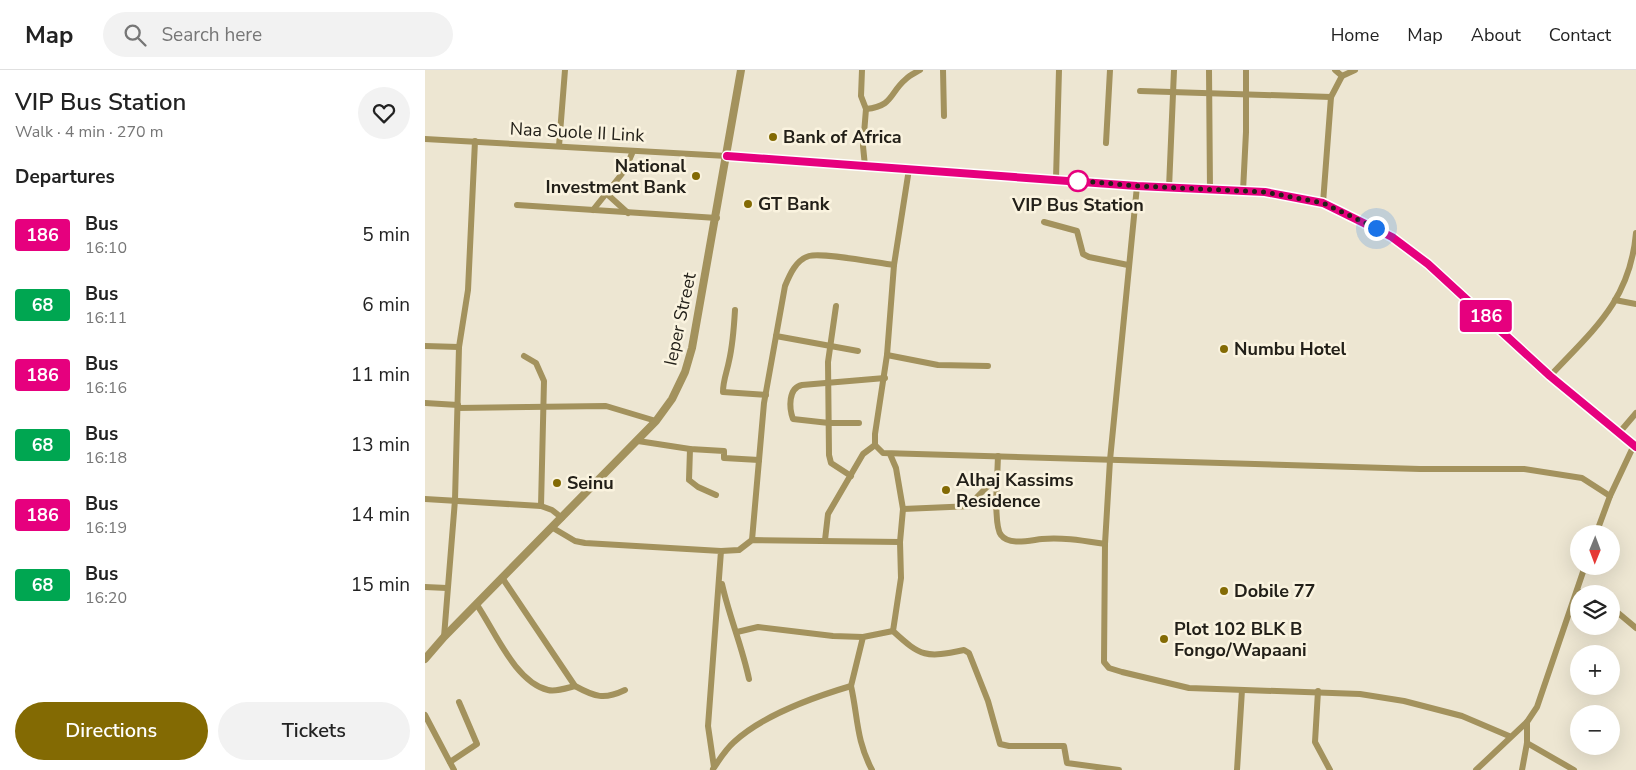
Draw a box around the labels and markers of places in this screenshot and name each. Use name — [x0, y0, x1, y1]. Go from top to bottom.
place label: Bank of Africa — [783, 125, 902, 149]
marker: Bank of Africa — [767, 131, 779, 143]
place label: National Investment Bank — [546, 154, 686, 199]
marker: National Investment Bank — [690, 170, 702, 182]
marker: VIP Bus Station — [1067, 170, 1089, 192]
place label: GT Bank — [758, 192, 830, 216]
place label: VIP Bus Station — [1011, 193, 1144, 217]
marker: GT Bank — [742, 198, 754, 210]
place label: Numbu Hotel — [1234, 337, 1347, 361]
marker: Numbu Hotel — [1218, 343, 1230, 355]
place label: Alhaj Kassims Residence — [956, 468, 1074, 513]
place label: Seinu — [567, 471, 614, 495]
marker: Seinu — [551, 477, 563, 489]
marker: Alhaj Kassims Residence — [940, 484, 952, 496]
place label: Dobile 77 — [1234, 579, 1315, 603]
marker: Dobile 77 — [1218, 585, 1230, 597]
place label: Plot 102 BLK B Fongo/Wapaani — [1174, 617, 1307, 662]
marker: Plot 102 BLK B Fongo/Wapaani — [1158, 633, 1170, 645]

